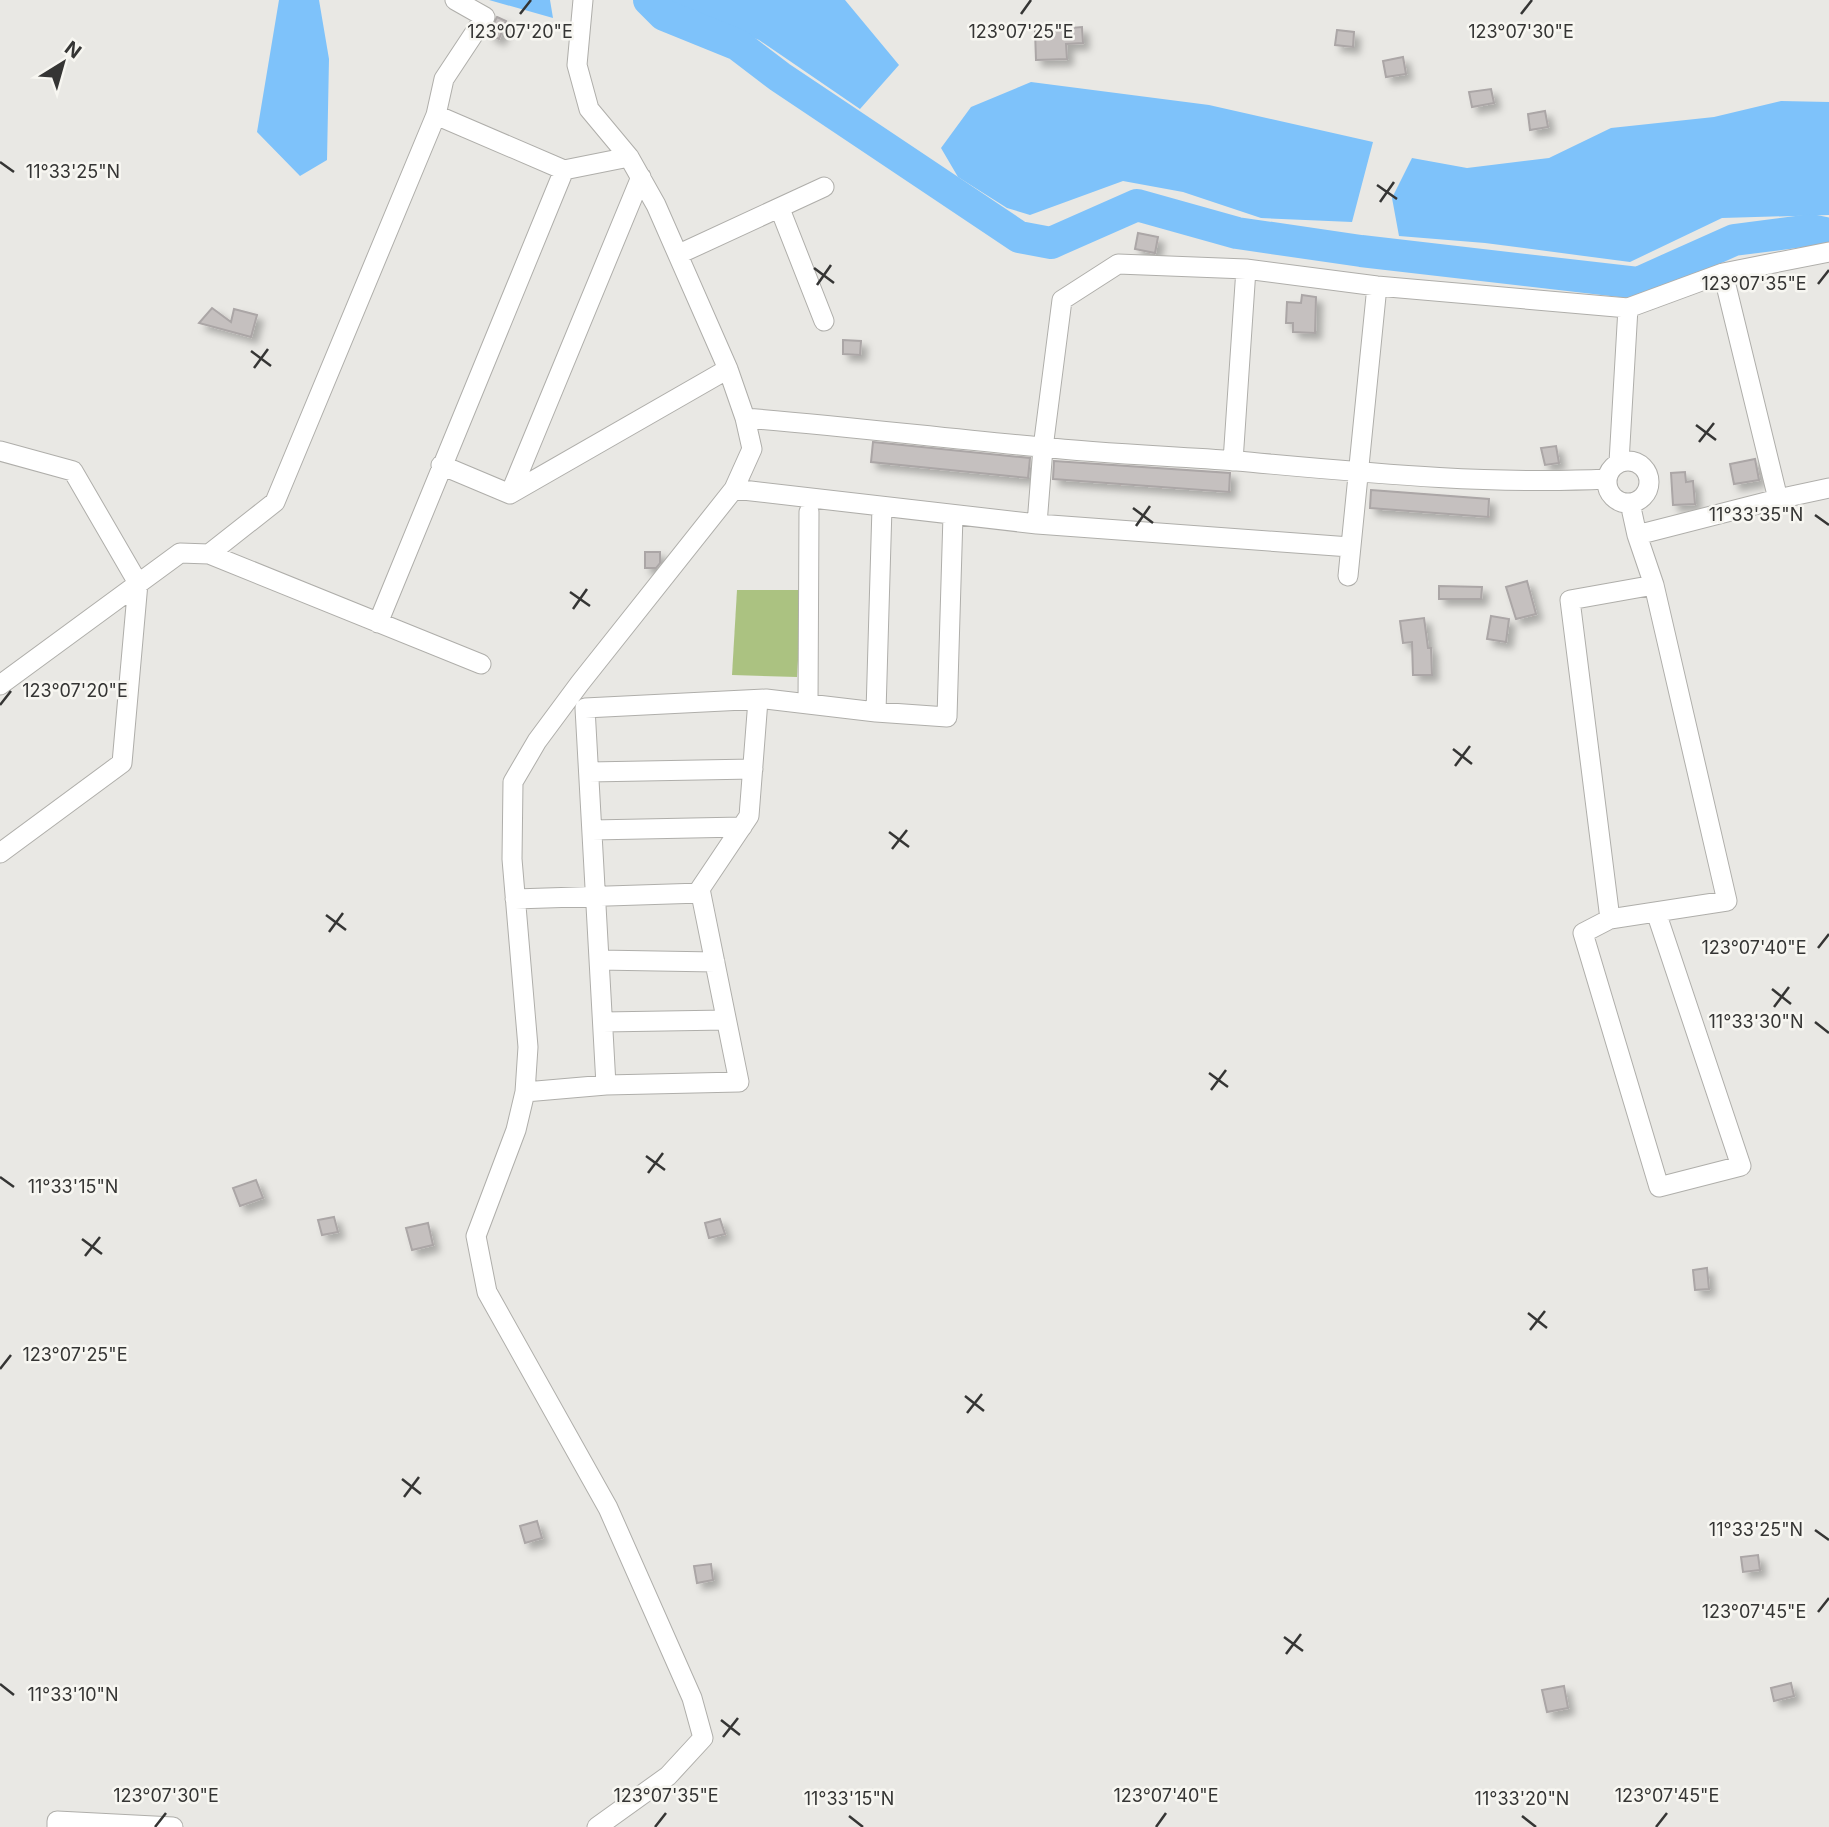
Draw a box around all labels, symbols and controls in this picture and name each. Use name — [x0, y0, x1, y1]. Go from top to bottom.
text: 123°07'20"E — [467, 21, 573, 42]
text: 123°07'25"E — [968, 21, 1074, 42]
text: 123°07'30"E — [1468, 21, 1574, 42]
north arrow — [28, 28, 98, 98]
text: N — [60, 36, 86, 63]
text: 11°33'25"N — [26, 161, 120, 182]
text: 123°07'35"E — [1701, 273, 1807, 294]
text: 11°33'35"N — [1709, 504, 1803, 525]
text: 123°07'20"E — [22, 680, 128, 701]
text: 123°07'40"E — [1701, 937, 1807, 958]
text: 11°33'30"N — [1709, 1011, 1803, 1032]
text: 11°33'15"N — [28, 1176, 118, 1197]
text: 123°07'25"E — [22, 1344, 128, 1365]
text: 11°33'25"N — [1709, 1519, 1803, 1540]
text: 123°07'45"E — [1702, 1601, 1806, 1622]
text: 11°33'10"N — [27, 1684, 119, 1705]
text: 123°07'30"E — [113, 1785, 219, 1806]
text: 123°07'35"E — [613, 1785, 719, 1806]
text: 123°07'40"E — [1113, 1785, 1219, 1806]
text: 123°07'45"E — [1615, 1785, 1719, 1806]
text: 11°33'15"N — [804, 1788, 894, 1809]
text: 11°33'20"N — [1475, 1788, 1569, 1809]

